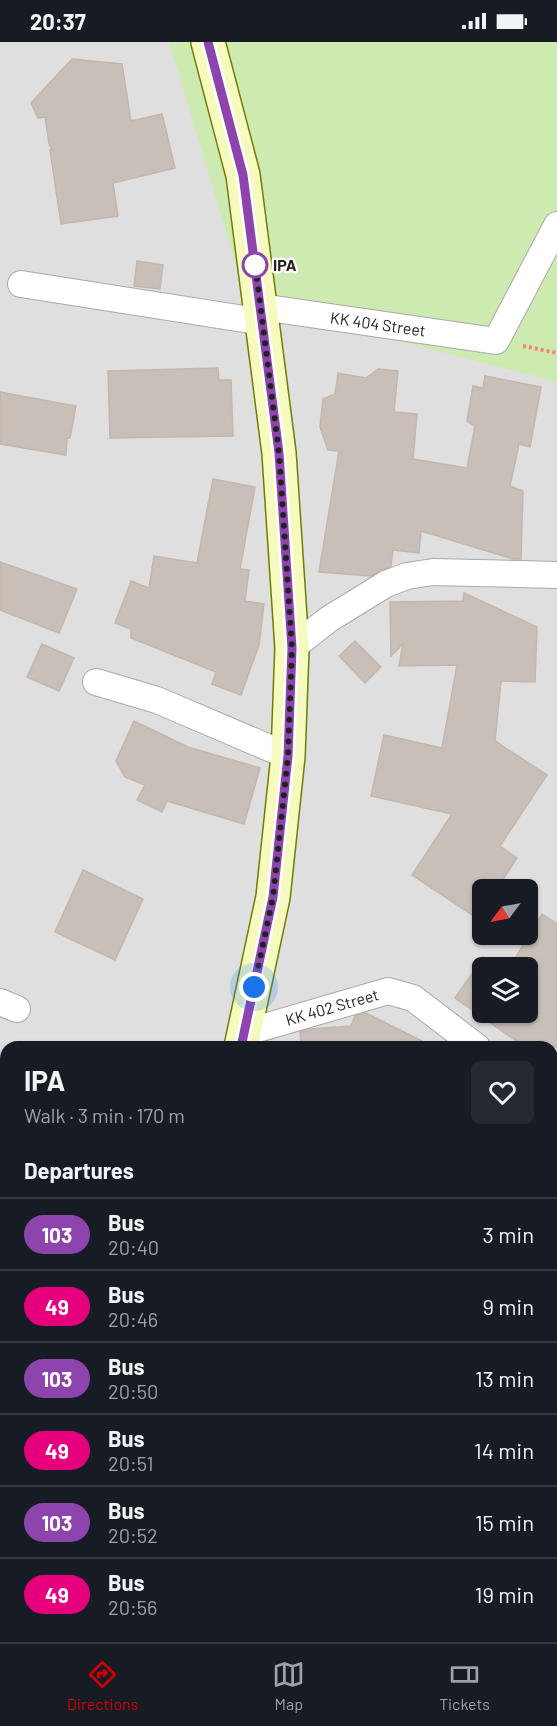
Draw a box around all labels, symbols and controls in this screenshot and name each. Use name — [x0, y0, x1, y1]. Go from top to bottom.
text: 20:37 — [30, 8, 86, 34]
marker: IPA — [242, 252, 268, 278]
place label: IPA — [273, 255, 297, 274]
street label: KK 404 Street — [329, 307, 427, 340]
north arrow — [472, 879, 538, 945]
map controls — [472, 879, 538, 1023]
button: layers — [472, 957, 538, 1023]
your location — [239, 972, 269, 1002]
street label: KK 402 Street — [283, 984, 381, 1029]
button: heart — [471, 1061, 534, 1124]
text: IPA — [24, 1063, 65, 1097]
text: Walk · 3 min · 170 m — [24, 1103, 185, 1127]
text: Departures — [24, 1157, 134, 1183]
text: Bus — [108, 1209, 145, 1235]
text: 3 min — [483, 1221, 534, 1247]
text: 103 — [42, 1222, 72, 1247]
text: 20:40 — [108, 1235, 159, 1259]
text: Bus — [108, 1281, 145, 1307]
text: 9 min — [482, 1293, 534, 1319]
text: 49 — [45, 1294, 69, 1319]
text: 20:46 — [108, 1307, 158, 1331]
text: Bus — [108, 1353, 145, 1379]
text: 13 min — [475, 1365, 534, 1391]
text: 103 — [42, 1366, 72, 1391]
text: 20:50 — [108, 1379, 158, 1403]
text: Bus — [108, 1425, 145, 1451]
text: 14 min — [474, 1437, 534, 1463]
text: 49 — [45, 1438, 69, 1463]
text: 20:51 — [108, 1451, 154, 1475]
text: Bus — [108, 1497, 145, 1523]
text: 15 min — [475, 1509, 534, 1535]
text: 103 — [42, 1510, 72, 1535]
text: 20:52 — [108, 1523, 158, 1547]
text: Bus — [108, 1569, 145, 1595]
text: 19 min — [475, 1581, 534, 1607]
text: 49 — [45, 1582, 69, 1607]
text: 20:56 — [108, 1595, 157, 1619]
tab: Directions — [67, 1658, 138, 1713]
tab: Map — [272, 1658, 305, 1713]
tab: Tickets — [439, 1658, 490, 1713]

